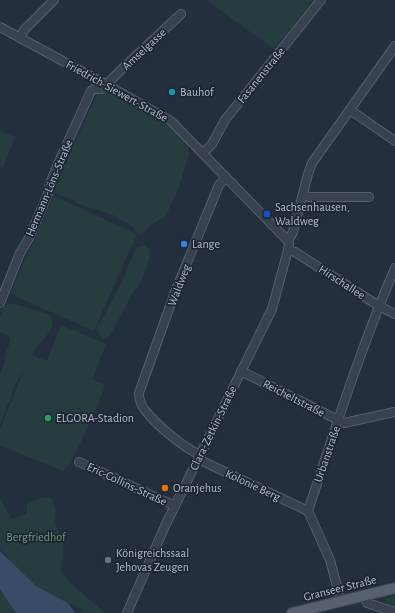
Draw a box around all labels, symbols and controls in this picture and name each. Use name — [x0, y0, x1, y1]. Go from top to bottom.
street label: Amselgasse — [120, 26, 168, 72]
street label: Fasanenstraße — [235, 45, 287, 105]
street label: Friedrich-Siewert-Straße — [64, 58, 170, 124]
place label: Bauhof — [180, 86, 215, 98]
marker: Bauhof — [167, 87, 177, 97]
street label: Hermann-Löns-Straße — [23, 138, 75, 238]
place label: Sachsenhausen, Waldweg — [275, 201, 350, 227]
marker: Sachsenhausen, Waldweg — [262, 209, 272, 219]
place label: Lange — [192, 238, 220, 250]
marker: Lange — [179, 239, 189, 249]
street label: Waldweg — [166, 262, 193, 308]
street label: Hirschallee — [317, 263, 367, 301]
street label: Reicheltstraße — [261, 377, 327, 419]
street label: Clara-Zetkin-Straße — [187, 384, 239, 472]
place label: ELGORA-Stadion — [56, 412, 134, 424]
marker: ELGORA-Stadion — [43, 413, 53, 423]
street label: Urbanstraße — [312, 424, 342, 484]
street label: Eric-Collins-Straße — [85, 460, 169, 508]
street label: Kolonie Berg — [224, 467, 282, 503]
place label: Oranjehus — [173, 482, 222, 495]
marker: Oranjehus — [160, 483, 170, 493]
park label: Bergfriedhof — [6, 531, 67, 543]
place label: Königreichssaal Jehovas Zeugen — [116, 547, 189, 573]
marker: Königreichssaal Jehovas Zeugen — [103, 555, 113, 565]
street label: Granseer Straße — [302, 573, 378, 603]

